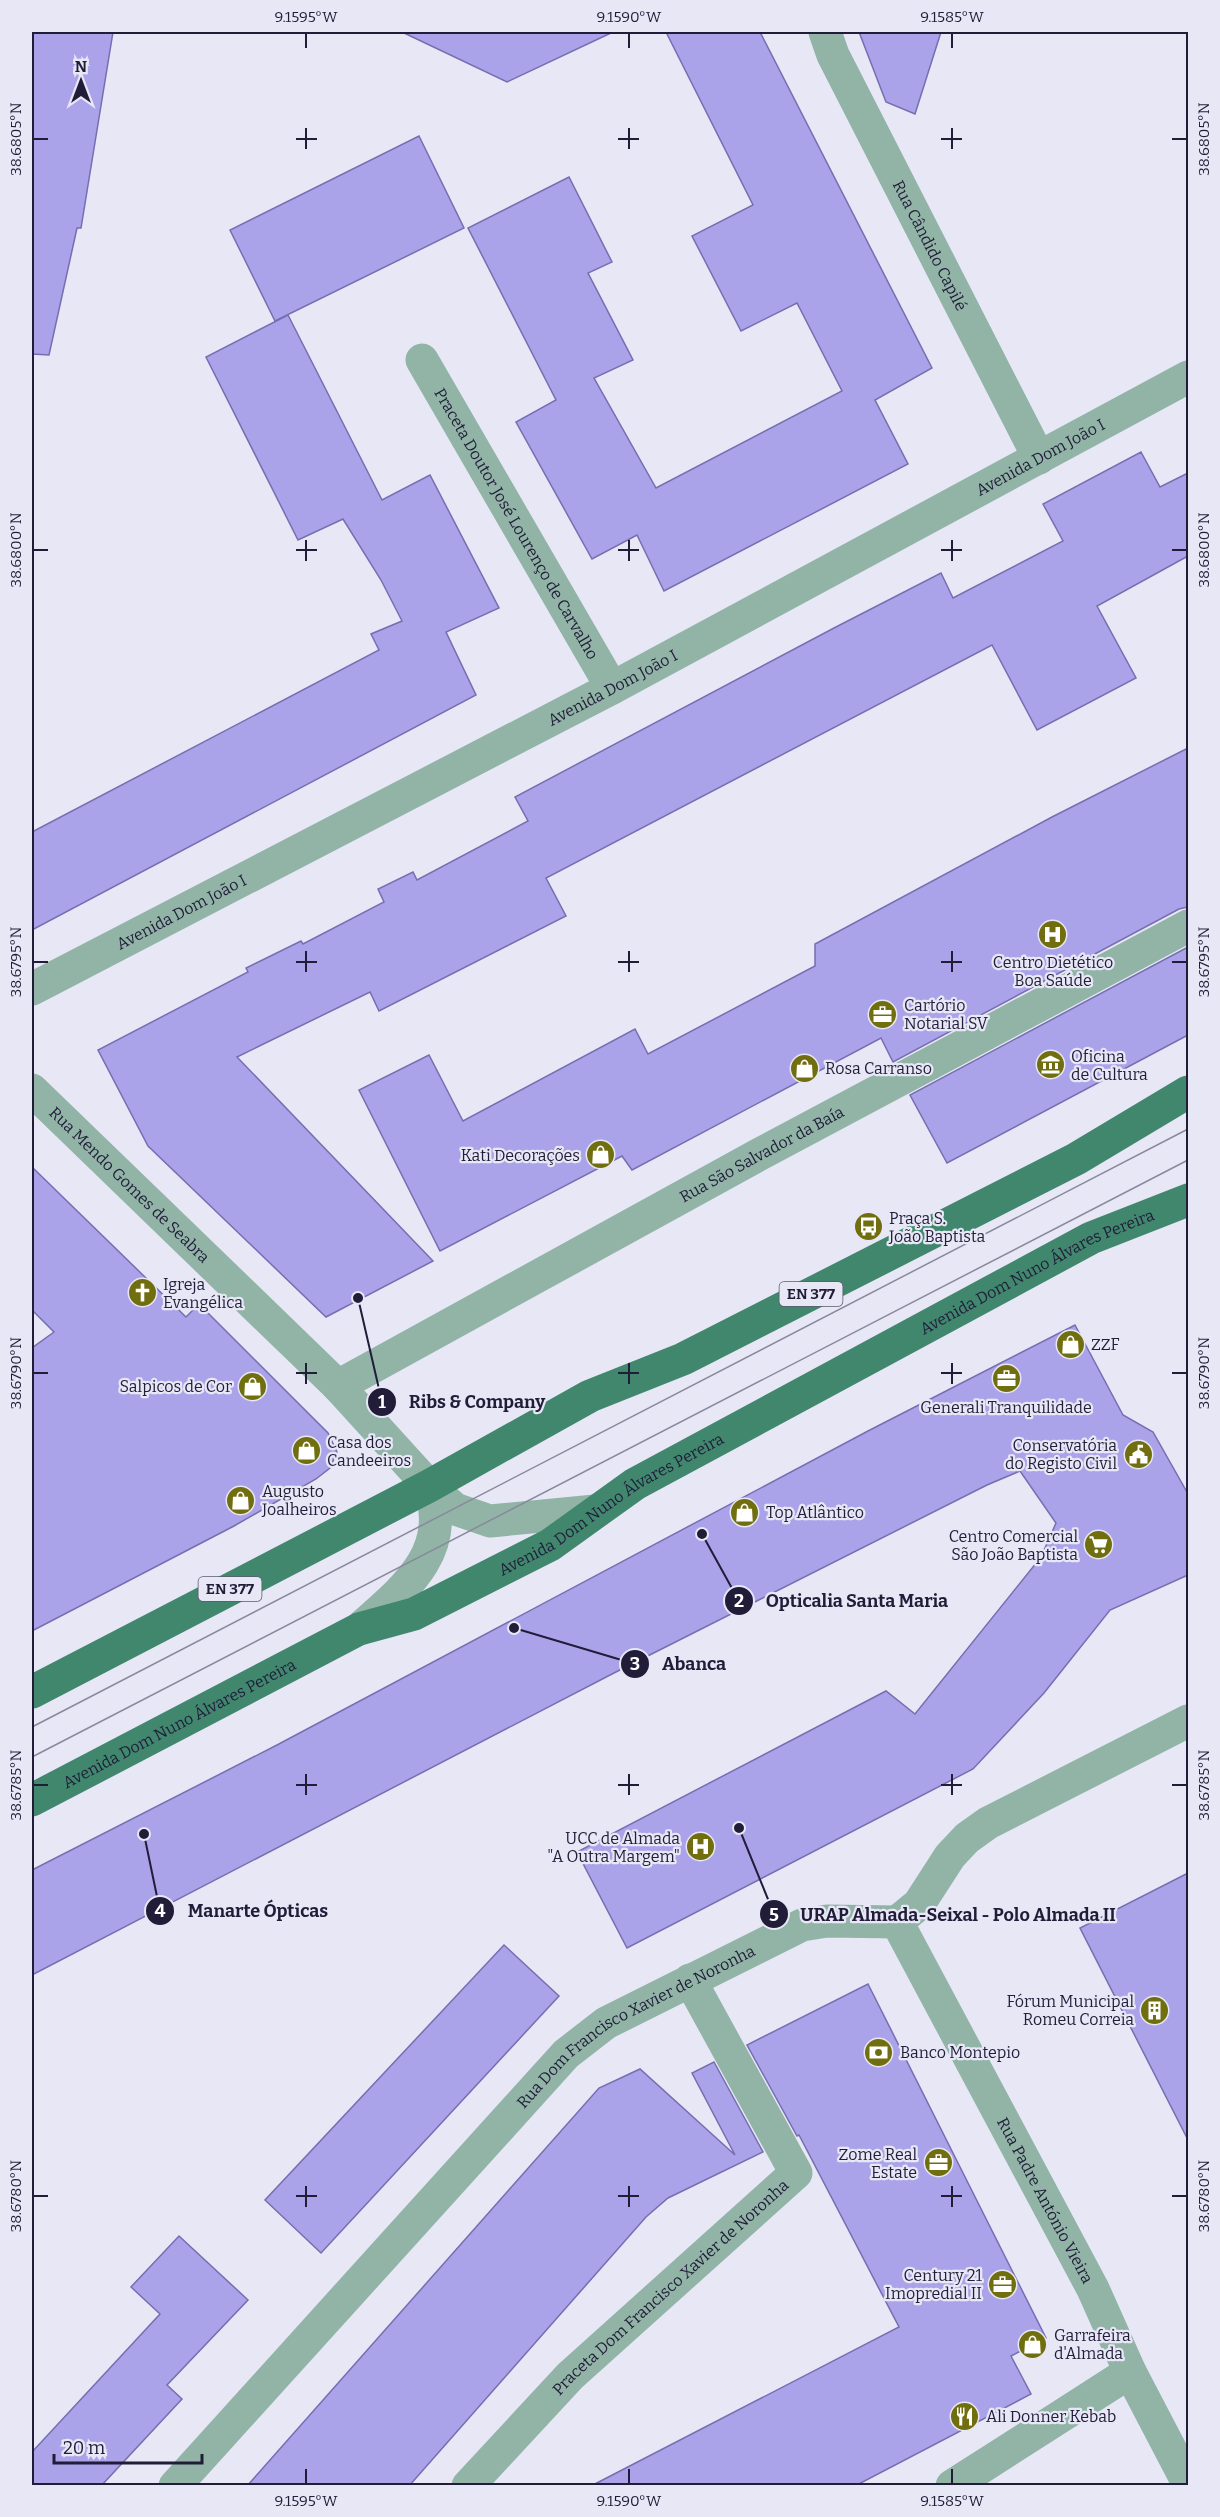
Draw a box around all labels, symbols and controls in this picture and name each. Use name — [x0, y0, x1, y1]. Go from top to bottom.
text: 9.1595°W — [274, 8, 338, 26]
text: 9.1590°W — [597, 8, 662, 26]
text: 9.1585°W — [920, 8, 984, 26]
north arrow — [51, 51, 111, 111]
text: N — [75, 57, 87, 76]
text: 38.6805°N — [7, 102, 25, 176]
text: 38.6805°N — [1195, 102, 1213, 176]
street label: Rua Cândido Capilé — [889, 177, 971, 314]
street label: Praceta Doutor José Lourenço de Carvalho — [430, 385, 602, 663]
street label: Avenida Dom João I — [973, 415, 1108, 500]
text: 38.6800°N — [7, 512, 25, 588]
text: 38.6800°N — [1195, 512, 1213, 588]
street label: Avenida Dom João I — [545, 646, 681, 730]
street label: Avenida Dom João I — [113, 870, 250, 954]
hospital icon: Centro Dietético Boa Saúde — [1037, 918, 1069, 950]
text: 38.6795°N — [7, 927, 25, 997]
text: 38.6795°N — [1195, 927, 1213, 997]
place label: Centro Dietético Boa Saúde — [993, 953, 1113, 990]
place label: Cartório Notarial SV — [904, 996, 989, 1033]
office icon: Cartório Notarial SV — [867, 998, 899, 1030]
place label: Oficina de Cultura — [1071, 1047, 1148, 1084]
museum icon: Oficina de Cultura — [1034, 1049, 1066, 1081]
shop icon: Rosa Carranso — [788, 1052, 820, 1084]
place label: Rosa Carranso — [825, 1059, 932, 1078]
street label: Rua São Salvador da Baía — [676, 1102, 847, 1206]
street label: Rua Mendo Gomes de Seabra — [45, 1103, 214, 1267]
shop icon: Kati Decorações — [585, 1139, 617, 1171]
place label: Kati Decorações — [461, 1146, 580, 1165]
street label: Avenida Dom Nuno Álvares Pereira — [917, 1205, 1157, 1339]
place label: Praça S. João Baptista — [888, 1209, 986, 1246]
bus stop icon: Praça S. João Baptista — [852, 1211, 884, 1243]
place label: Igreja Evangélica — [163, 1275, 243, 1312]
church icon: Igreja Evangélica — [126, 1277, 158, 1309]
road number: EN 377 — [780, 1282, 842, 1306]
shop icon: ZZF — [1054, 1328, 1086, 1360]
place label: ZZF — [1091, 1335, 1120, 1354]
text: 38.6790°N — [7, 1337, 25, 1409]
text: 38.6790°N — [1195, 1337, 1213, 1409]
office icon: Generali Tranquilidade — [990, 1363, 1022, 1395]
shop icon: Salpicos de Cor — [237, 1370, 269, 1402]
place label: Salpicos de Cor — [120, 1377, 232, 1396]
callout: Ribs & Company — [367, 1384, 557, 1420]
text: 1 — [378, 1391, 386, 1413]
text: Ribs & Company — [409, 1391, 546, 1413]
place label: Generali Tranquilidade — [920, 1398, 1092, 1417]
street label: Avenida Dom Nuno Álvares Pereira — [495, 1429, 727, 1580]
place label: Casa dos Candeeiros — [327, 1433, 411, 1470]
shop icon: Casa dos Candeeiros — [290, 1435, 322, 1467]
place label: Conservatória do Registo Civil — [1005, 1436, 1117, 1473]
public building icon: Conservatória do Registo Civil — [1122, 1438, 1154, 1470]
place label: Augusto Joalheiros — [261, 1482, 337, 1519]
shop icon: Augusto Joalheiros — [225, 1484, 257, 1516]
shop icon: Top Atlântico — [729, 1496, 761, 1528]
place label: Top Atlântico — [766, 1503, 864, 1522]
place label: Centro Comercial São João Baptista — [949, 1527, 1078, 1564]
supermarket icon: Centro Comercial São João Baptista — [1083, 1529, 1115, 1561]
road number: EN 377 — [198, 1577, 262, 1601]
callout: Opticalia Santa Maria — [724, 1583, 961, 1619]
text: 2 — [734, 1590, 744, 1612]
text: Opticalia Santa Maria — [766, 1590, 948, 1612]
callout: Abanca — [620, 1646, 739, 1682]
text: 3 — [630, 1653, 640, 1675]
text: Abanca — [662, 1653, 726, 1675]
street label: Avenida Dom Nuno Álvares Pereira — [60, 1655, 299, 1792]
text: 38.6785°N — [7, 1749, 25, 1820]
text: 38.6785°N — [1195, 1749, 1213, 1820]
place label: UCC de Almada "A Outra Margem" — [547, 1829, 680, 1866]
hospital icon: UCC de Almada "A Outra Margem" — [685, 1831, 717, 1863]
callout: Manarte Ópticas — [145, 1893, 340, 1929]
callout: URAP Almada-Seixal - Polo Almada II — [759, 1896, 1128, 1932]
text: Manarte Ópticas — [188, 1899, 328, 1922]
text: 4 — [155, 1900, 166, 1922]
text: 5 — [769, 1904, 779, 1926]
text: URAP Almada-Seixal - Polo Almada II — [800, 1904, 1116, 1926]
street label: Rua Dom Francisco Xavier de Noronha — [513, 1941, 758, 2112]
place label: Fórum Municipal Romeu Correia — [1006, 1992, 1134, 2029]
building icon: Fórum Municipal Romeu Correia — [1139, 1994, 1171, 2026]
bank icon: Banco Montepio — [863, 2036, 895, 2068]
place label: Banco Montepio — [900, 2043, 1020, 2062]
street label: Rua Padre António Vieira — [993, 2114, 1097, 2287]
place label: Zome Real Estate — [839, 2145, 917, 2182]
office icon: Zome Real Estate — [922, 2147, 954, 2179]
text: 38.6780°N — [7, 2160, 25, 2232]
text: 38.6780°N — [1195, 2160, 1213, 2232]
street label: Praceta Dom Francisco Xavier de Noronha — [548, 2175, 793, 2399]
place label: Century 21 Imopredial II — [885, 2266, 983, 2303]
office icon: Century 21 Imopredial II — [987, 2268, 1019, 2300]
place label: Garrafeira d'Almada — [1054, 2326, 1131, 2363]
shop icon: Garrafeira d'Almada — [1017, 2328, 1049, 2360]
restaurant icon: Ali Donner Kebab — [949, 2400, 981, 2432]
place label: Ali Donner Kebab — [986, 2407, 1116, 2426]
scale bar — [54, 2427, 202, 2465]
text: 20 m — [63, 2437, 105, 2459]
text: 9.1595°W — [274, 2492, 338, 2510]
text: 9.1590°W — [597, 2492, 662, 2510]
text: 9.1585°W — [920, 2492, 984, 2510]

